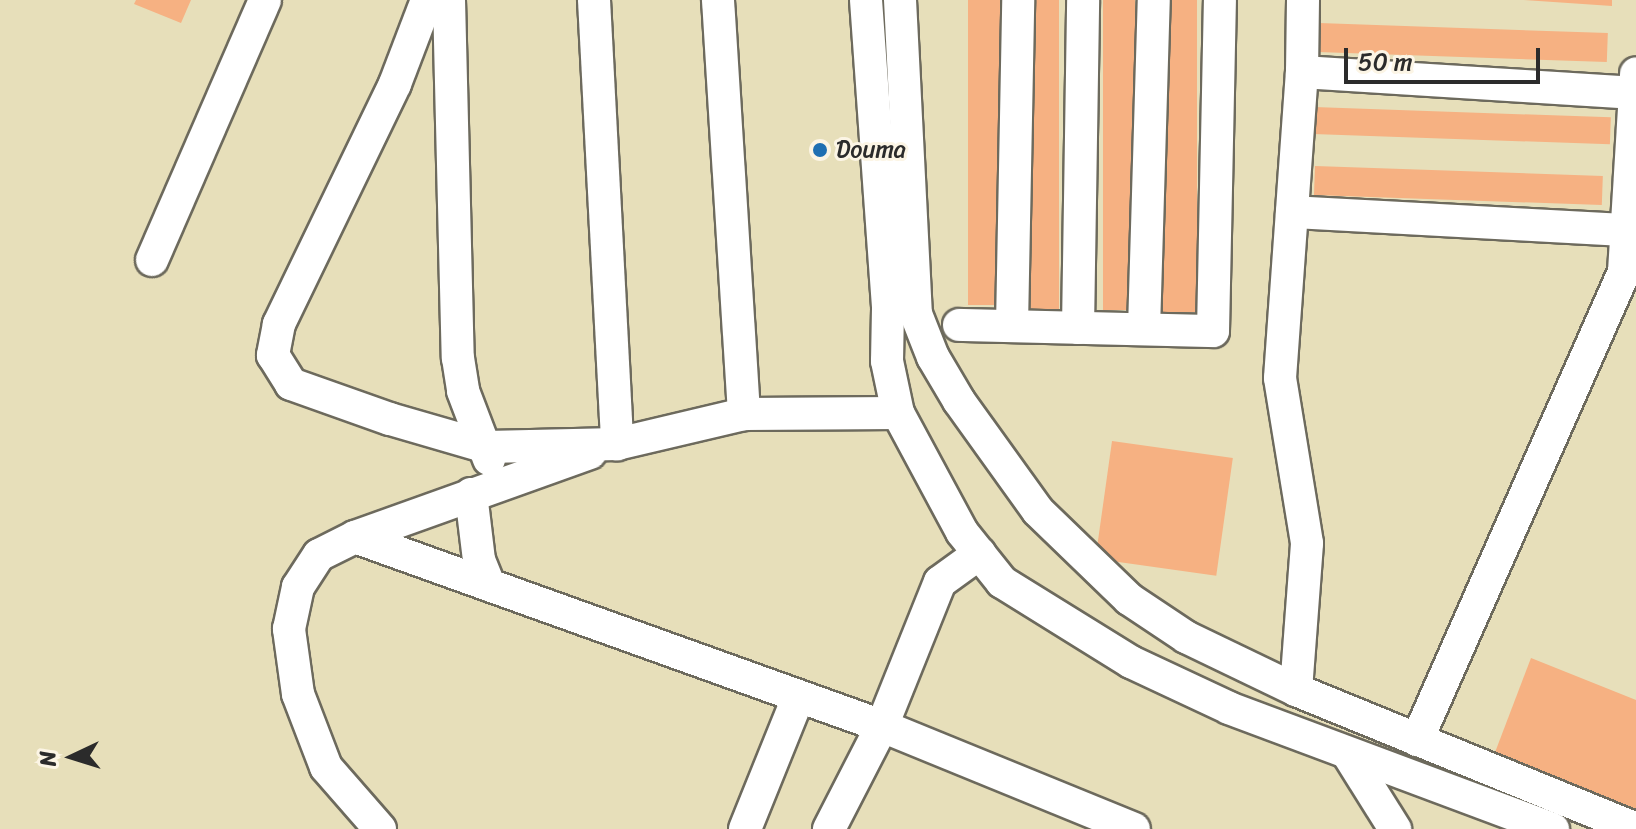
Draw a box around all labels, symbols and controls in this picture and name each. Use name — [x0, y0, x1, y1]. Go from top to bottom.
scale bar — [1348, 32, 1544, 82]
text: 50 m — [1358, 41, 1413, 83]
place label: Douma — [836, 136, 906, 164]
marker: Douma — [811, 141, 829, 159]
north arrow — [32, 717, 112, 797]
text: N — [28, 750, 68, 768]

